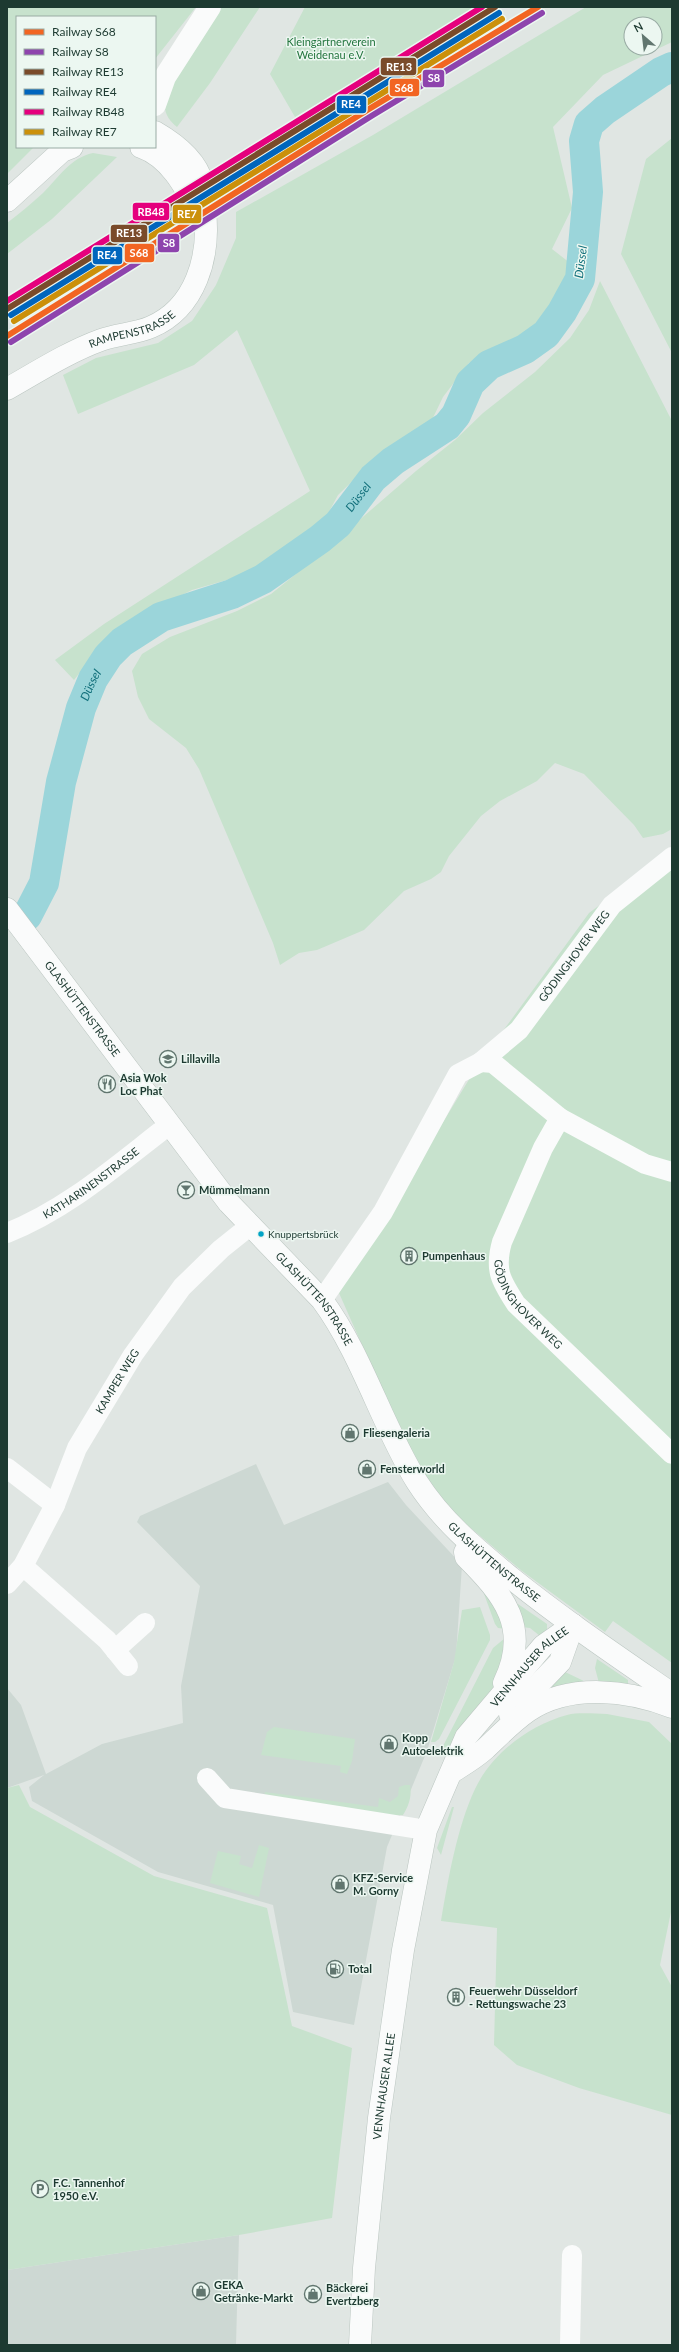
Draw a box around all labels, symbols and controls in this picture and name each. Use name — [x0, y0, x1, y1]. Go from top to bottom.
legend — [16, 16, 156, 148]
north arrow — [623, 16, 663, 56]
text: N — [631, 19, 645, 34]
text: Railway S68 — [52, 24, 116, 39]
park label: Kleingärtnerverein Weidenau e.V. — [286, 35, 376, 61]
text: Railway S8 — [52, 44, 109, 59]
line badge: RE13 — [380, 57, 417, 76]
text: RE13 — [386, 60, 412, 73]
text: Railway RE13 — [52, 64, 124, 79]
line badge: S8 — [422, 69, 445, 88]
text: S8 — [428, 71, 440, 84]
line badge: S68 — [389, 78, 420, 97]
text: S68 — [395, 81, 413, 94]
text: Railway RE4 — [52, 84, 117, 99]
line badge: RE4 — [336, 95, 367, 114]
text: RE4 — [341, 97, 362, 110]
text: Railway RB48 — [52, 104, 124, 119]
text: Railway RE7 — [52, 124, 117, 139]
line badge: RB48 — [132, 202, 170, 221]
line badge: RE7 — [172, 204, 202, 224]
text: RB48 — [137, 205, 165, 218]
text: RE7 — [177, 207, 197, 220]
line badge: RE13 — [110, 224, 148, 243]
text: RE13 — [116, 226, 142, 239]
line badge: S8 — [157, 233, 180, 253]
text: S8 — [163, 236, 175, 249]
line badge: S68 — [124, 243, 155, 263]
water label: Düssel — [571, 244, 590, 279]
line badge: RE4 — [92, 246, 123, 265]
text: S68 — [130, 246, 148, 259]
text: RE4 — [97, 248, 118, 261]
street label: RAMPENSTRASSE — [87, 307, 177, 350]
water label: Düssel — [342, 479, 374, 515]
water label: Düssel — [77, 666, 104, 703]
street label: GÖDINGHOVER WEG — [535, 907, 612, 1004]
street label: GLASHÜTTENSTRASSE — [42, 958, 123, 1059]
school or university icon: Lillavilla — [158, 1049, 178, 1069]
place label: Lillavilla — [181, 1052, 220, 1065]
place label: Asia Wok Loc Phat — [119, 1071, 167, 1097]
restaurant icon: Asia Wok Loc Phat — [97, 1074, 117, 1094]
street label: KATHARINENSTRASSE — [40, 1144, 141, 1221]
bar icon: Mümmelmann — [176, 1180, 196, 1200]
place label: Mümmelmann — [199, 1183, 270, 1196]
place label: Knuppertsbrück — [268, 1228, 339, 1240]
marker: Knuppertsbrück — [256, 1229, 266, 1239]
building icon: Pumpenhaus — [399, 1246, 419, 1266]
street label: GLASHÜTTENSTRASSE — [273, 1249, 356, 1347]
place label: Pumpenhaus — [422, 1249, 486, 1262]
street label: GÖDINGHOVER WEG — [493, 1259, 565, 1351]
street label: KAMPER WEG — [92, 1346, 141, 1416]
shop icon: Fliesengaleria — [340, 1423, 360, 1443]
place label: Fliesengaleria — [363, 1426, 430, 1439]
shop icon: Fensterworld — [357, 1459, 377, 1479]
place label: Fensterworld — [380, 1462, 445, 1475]
street label: GLASHÜTTENSTRASSE — [446, 1519, 543, 1604]
street label: VENNHAUSER ALLEE — [487, 1623, 571, 1709]
place label: Kopp Autoelektrik — [401, 1731, 463, 1757]
shop icon: Kopp Autoelektrik — [379, 1734, 399, 1754]
place label: KFZ-Service M. Gorny — [353, 1871, 413, 1897]
shop icon: KFZ-Service M. Gorny — [330, 1874, 350, 1894]
fuel station icon: Total — [325, 1959, 345, 1979]
place label: Total — [348, 1962, 372, 1975]
place label: Feuerwehr Düsseldorf - Rettungswache 23 — [469, 1984, 578, 2010]
building icon: Feuerwehr Düsseldorf - Rettungswache 23 — [446, 1987, 466, 2007]
street label: VENNHAUSER ALLEE — [370, 2032, 397, 2140]
place label: F.C. Tannenhof 1950 e.V. — [53, 2176, 125, 2202]
parking icon: F.C. Tannenhof 1950 e.V. — [30, 2179, 50, 2199]
place label: GEKA Getränke-Markt — [214, 2278, 294, 2304]
shop icon: GEKA Getränke-Markt — [191, 2281, 211, 2301]
place label: Bäckerei Evertzberg — [326, 2281, 379, 2307]
shop icon: Bäckerei Evertzberg — [303, 2284, 323, 2304]

